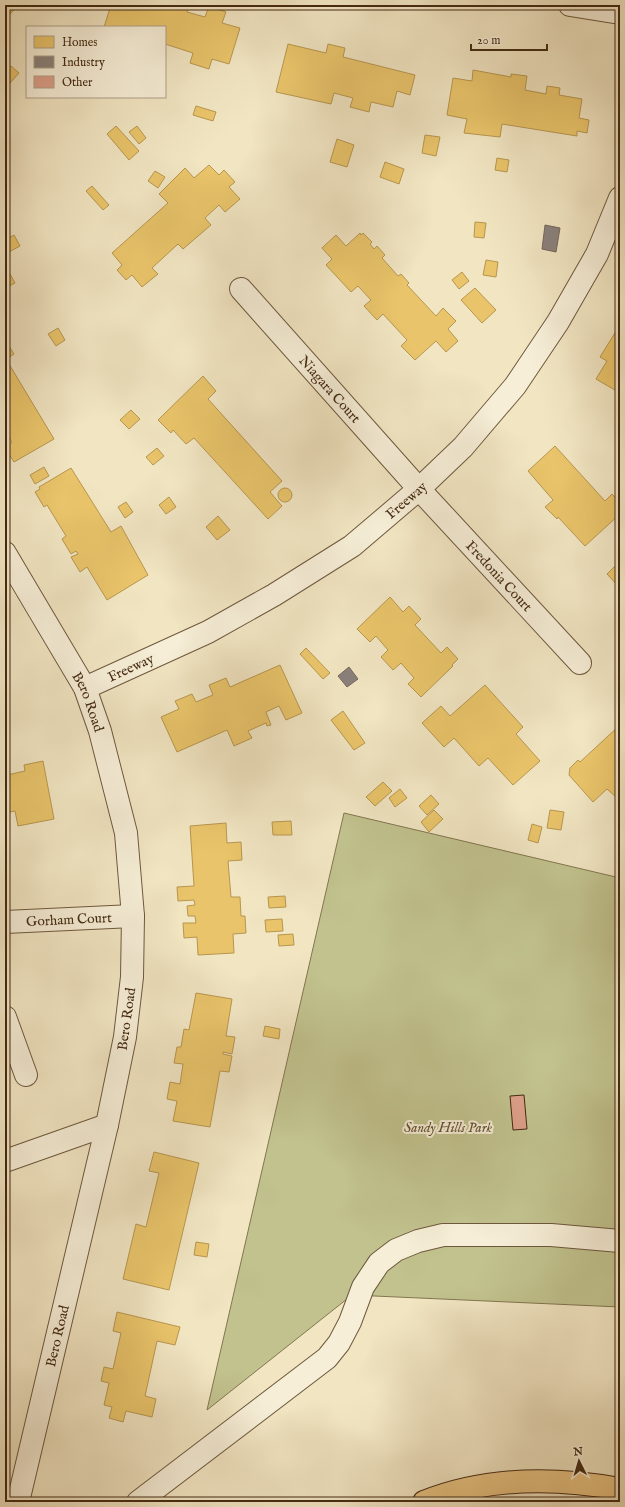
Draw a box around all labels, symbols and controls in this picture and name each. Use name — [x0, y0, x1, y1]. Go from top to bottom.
legend — [26, 26, 166, 98]
scale bar — [471, 26, 547, 52]
text: 20 m — [477, 33, 500, 48]
text: Homes — [62, 35, 98, 50]
text: Industry — [62, 55, 105, 70]
text: Other — [62, 75, 93, 90]
street label: Niagara Court — [295, 352, 364, 427]
street label: Freeway — [382, 478, 431, 523]
street label: Fredonia Court — [461, 537, 536, 616]
street label: Freeway — [105, 650, 157, 686]
street label: Bero Road — [67, 669, 108, 735]
street label: Gorham Court — [26, 909, 112, 931]
street label: Bero Road — [114, 986, 140, 1052]
park label: Sandy Hills Park — [404, 1119, 492, 1137]
street label: Bero Road — [42, 1303, 74, 1369]
north arrow — [559, 1441, 599, 1481]
text: N — [572, 1445, 584, 1460]

